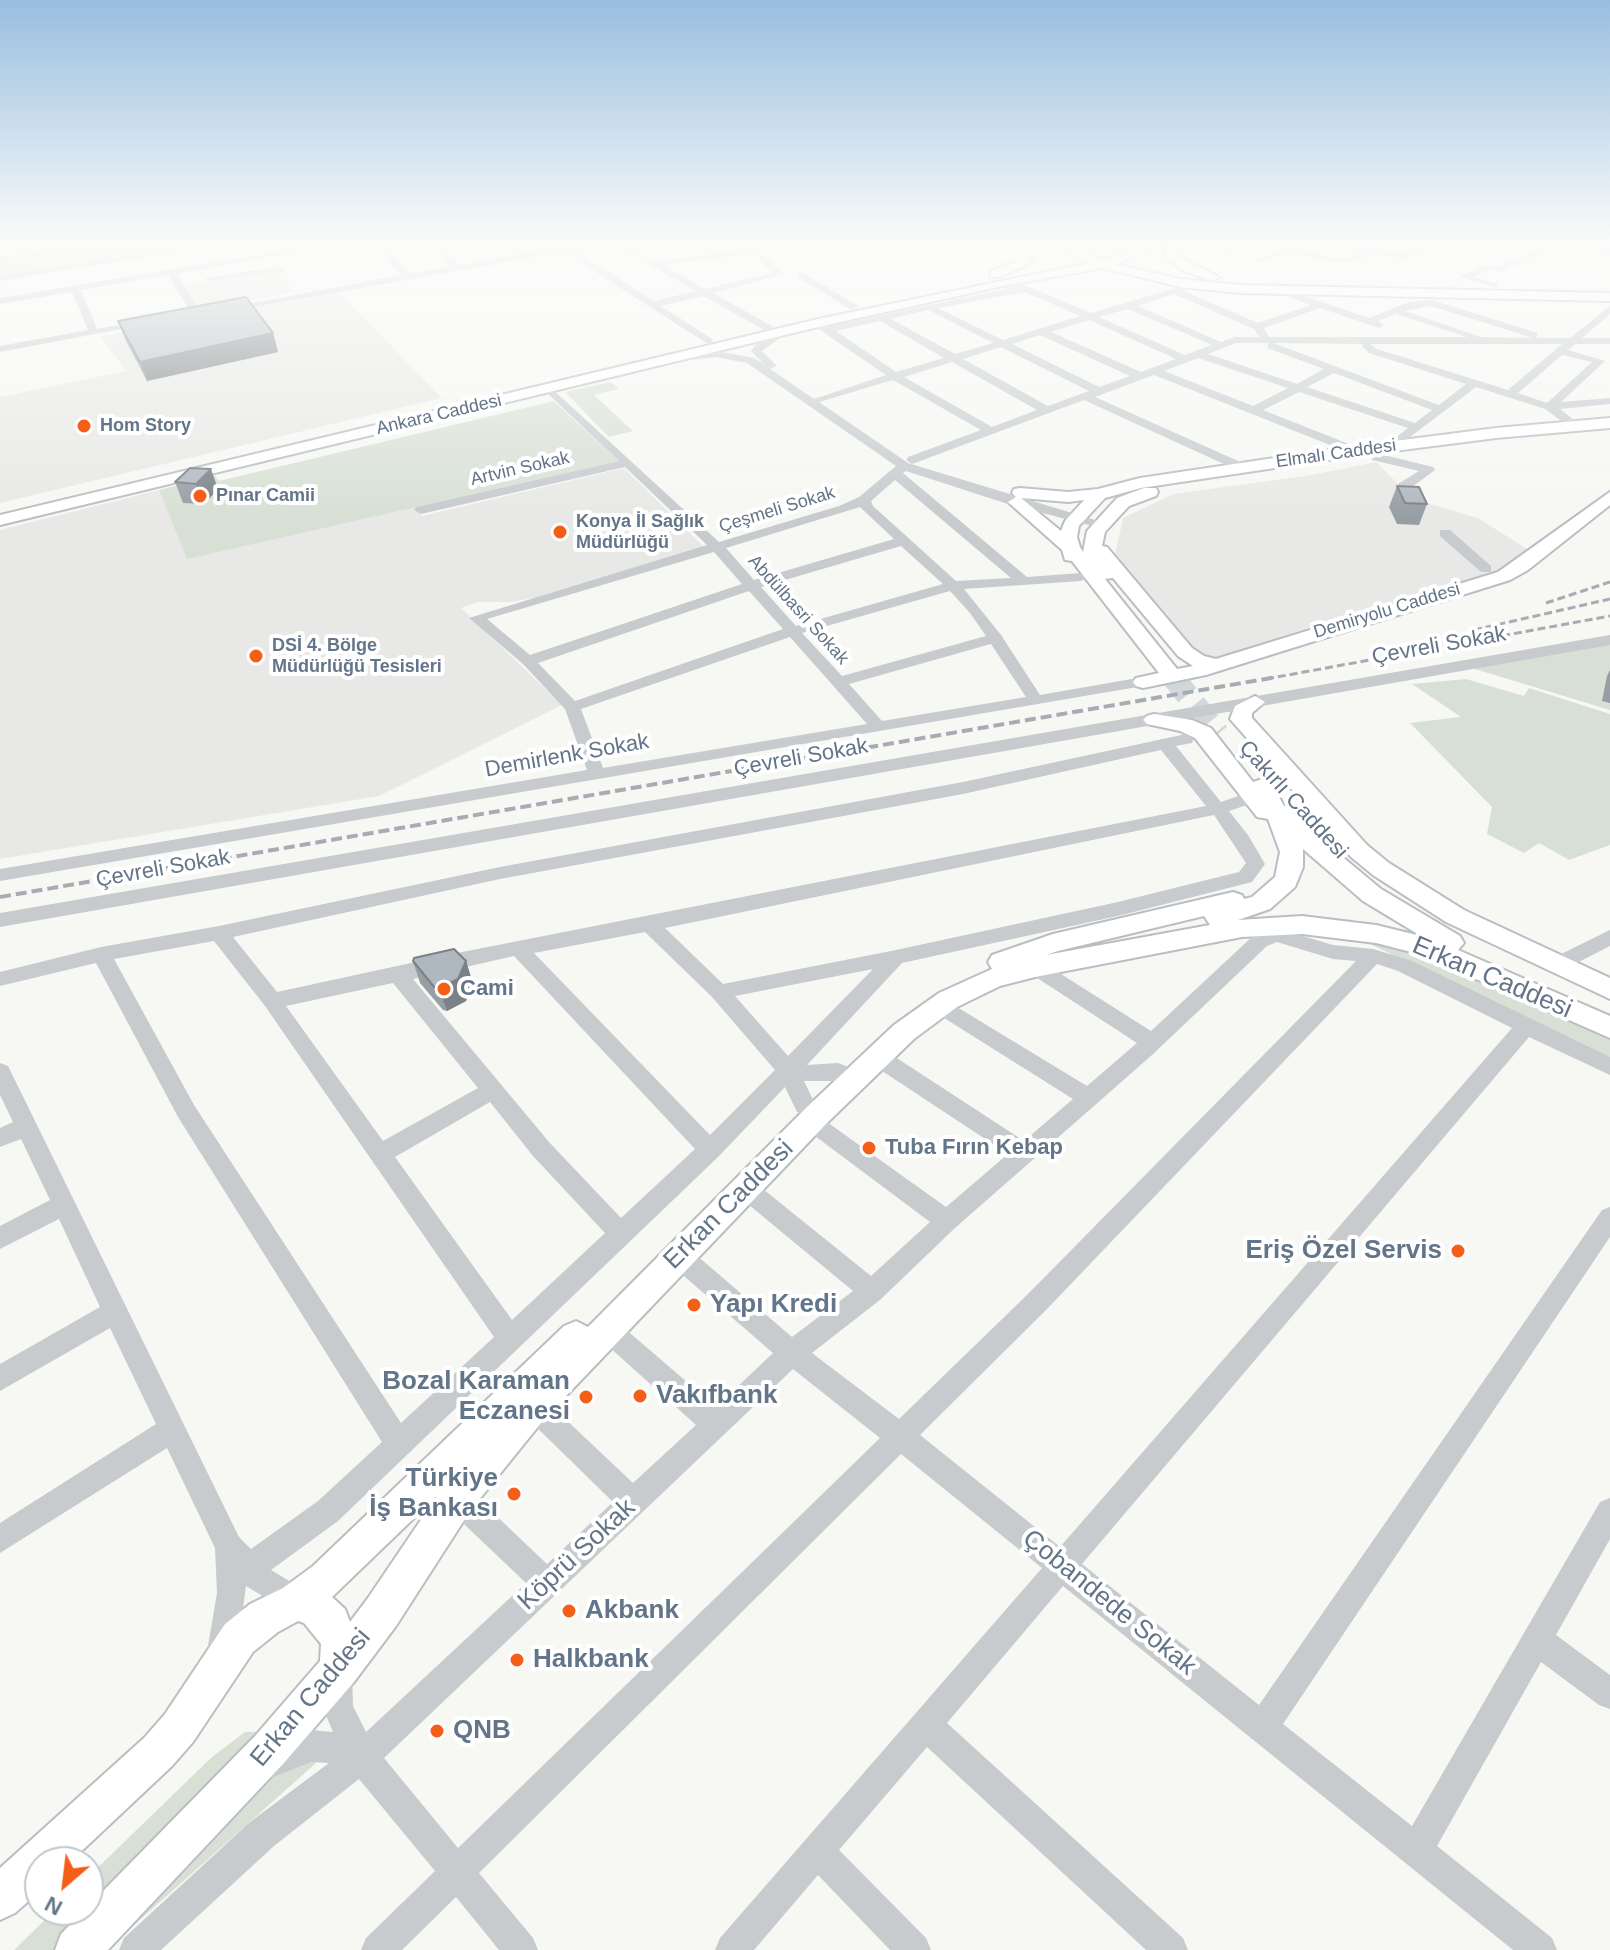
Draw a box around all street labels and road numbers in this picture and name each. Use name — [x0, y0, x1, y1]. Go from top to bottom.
street label: Ankara Caddesi — [374, 390, 504, 440]
street label: Elmalı Caddesi — [1275, 435, 1397, 473]
street label: Artvin Sokak — [468, 447, 572, 491]
street label: Çeşmeli Sokak — [716, 482, 838, 538]
street label: Abdülbasri Sokak — [743, 551, 853, 669]
street label: Demiryolu Caddesi — [1311, 578, 1463, 644]
street label: Çevreli Sokak — [1370, 621, 1508, 671]
street label: Demirlenk Sokak — [483, 729, 651, 783]
street label: Çevreli Sokak — [732, 733, 870, 783]
street label: Çakırlı Caddesi — [1233, 735, 1353, 865]
street label: Çevreli Sokak — [94, 844, 232, 894]
street label: Erkan Caddesi — [1407, 930, 1577, 1026]
street label: Erkan Caddesi — [658, 1134, 800, 1276]
street label: Köprü Sokak — [512, 1493, 642, 1617]
street label: Çobandede Sokak — [1016, 1524, 1202, 1682]
street label: Erkan Caddesi — [244, 1623, 378, 1773]

